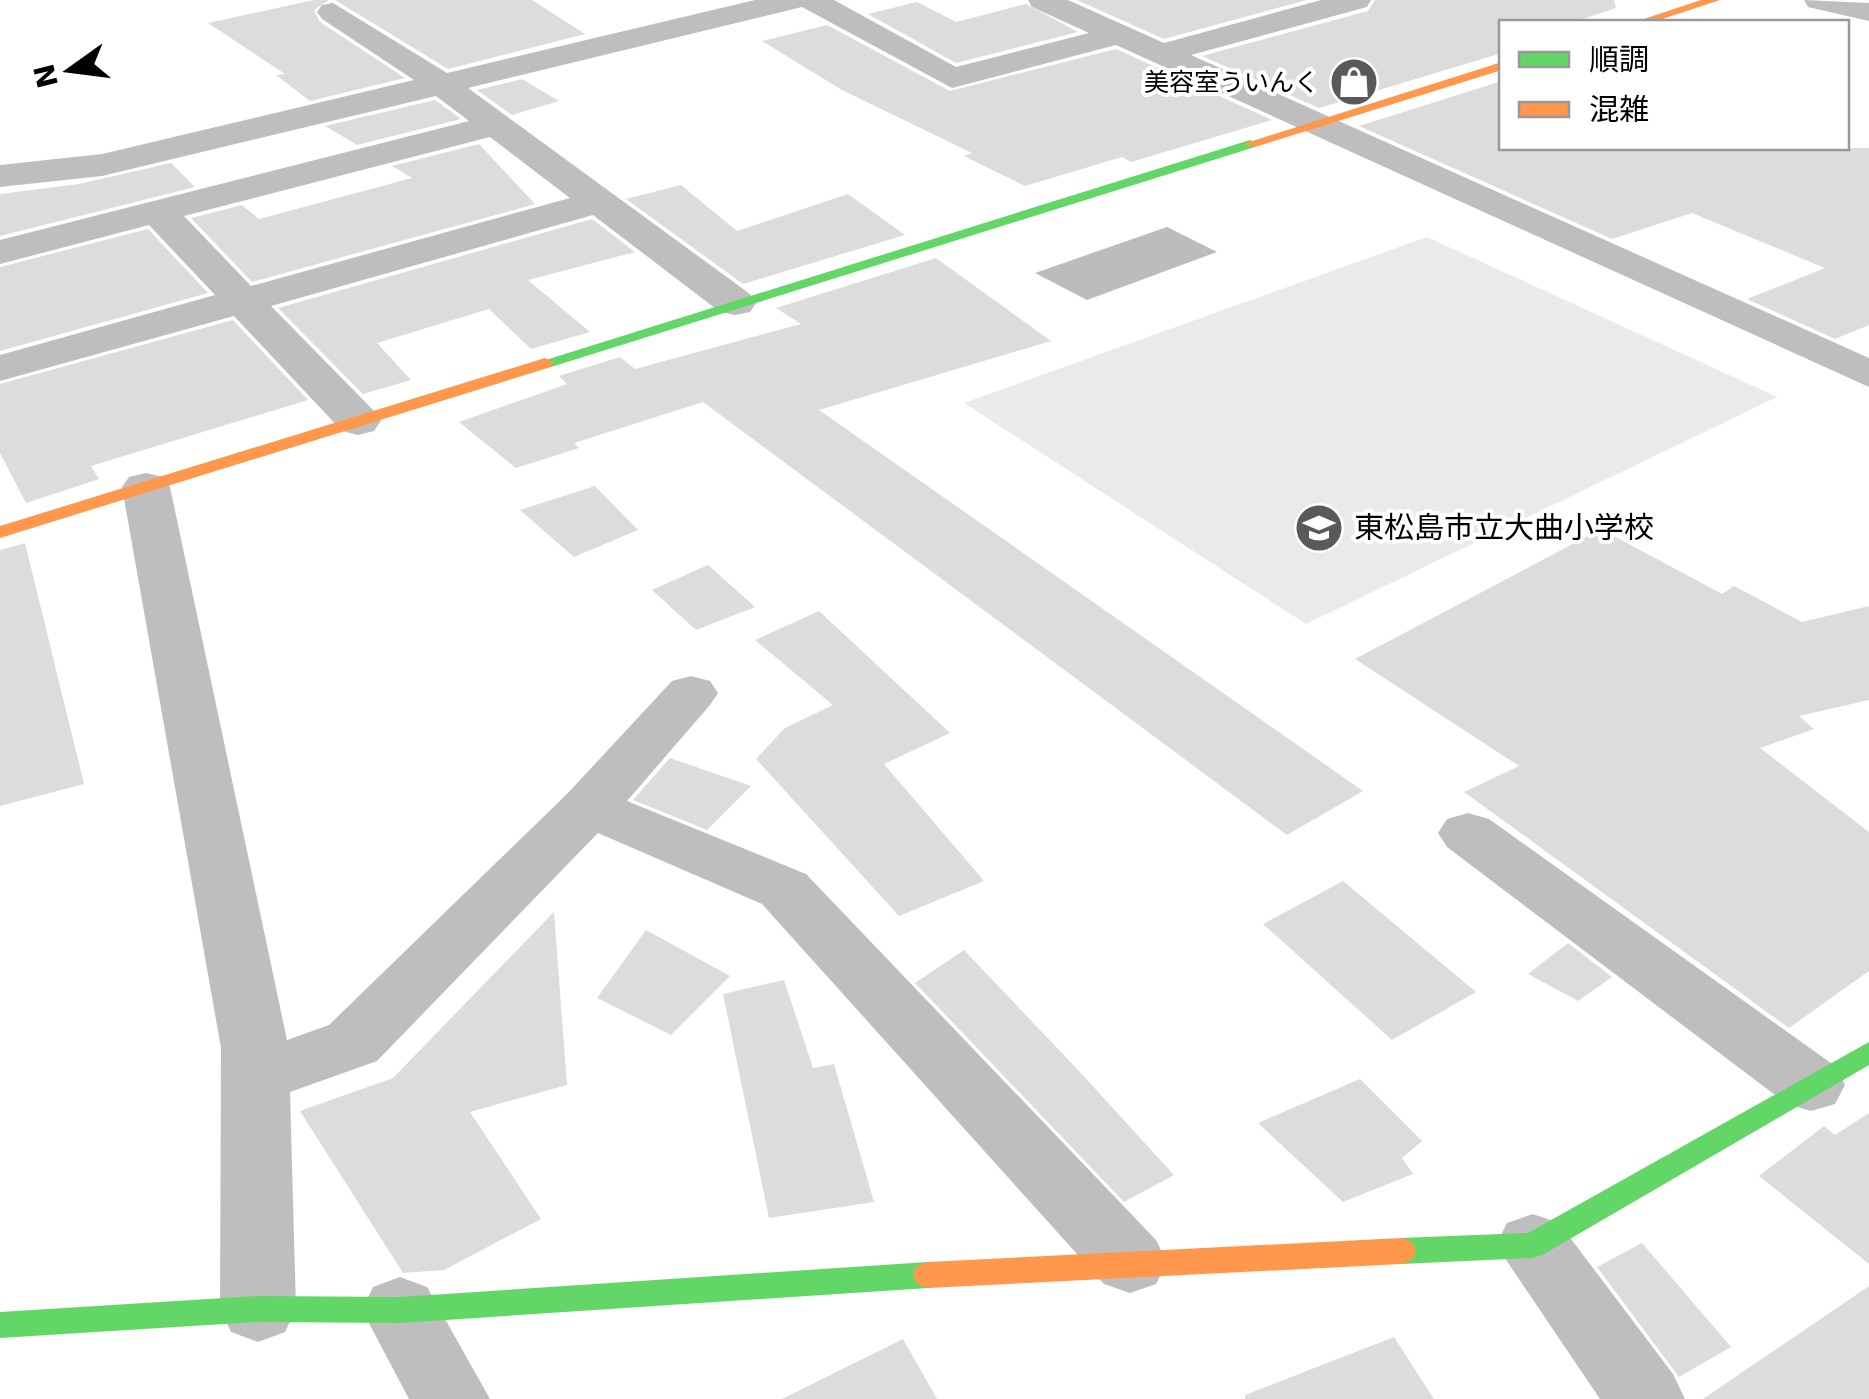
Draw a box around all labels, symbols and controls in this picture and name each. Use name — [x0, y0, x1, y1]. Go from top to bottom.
north arrow — [20, 20, 120, 120]
legend — [1499, 20, 1849, 150]
text: 順調 — [1589, 42, 1649, 77]
shop icon: 美容室ういんく — [1328, 56, 1380, 108]
text: N — [27, 61, 65, 91]
place label: 美容室ういんく — [1144, 68, 1319, 97]
text: 混雑 — [1589, 92, 1649, 127]
school or university icon: 東松島市立大曲小学校 — [1293, 502, 1345, 554]
place label: 東松島市立大曲小学校 — [1354, 510, 1654, 545]

